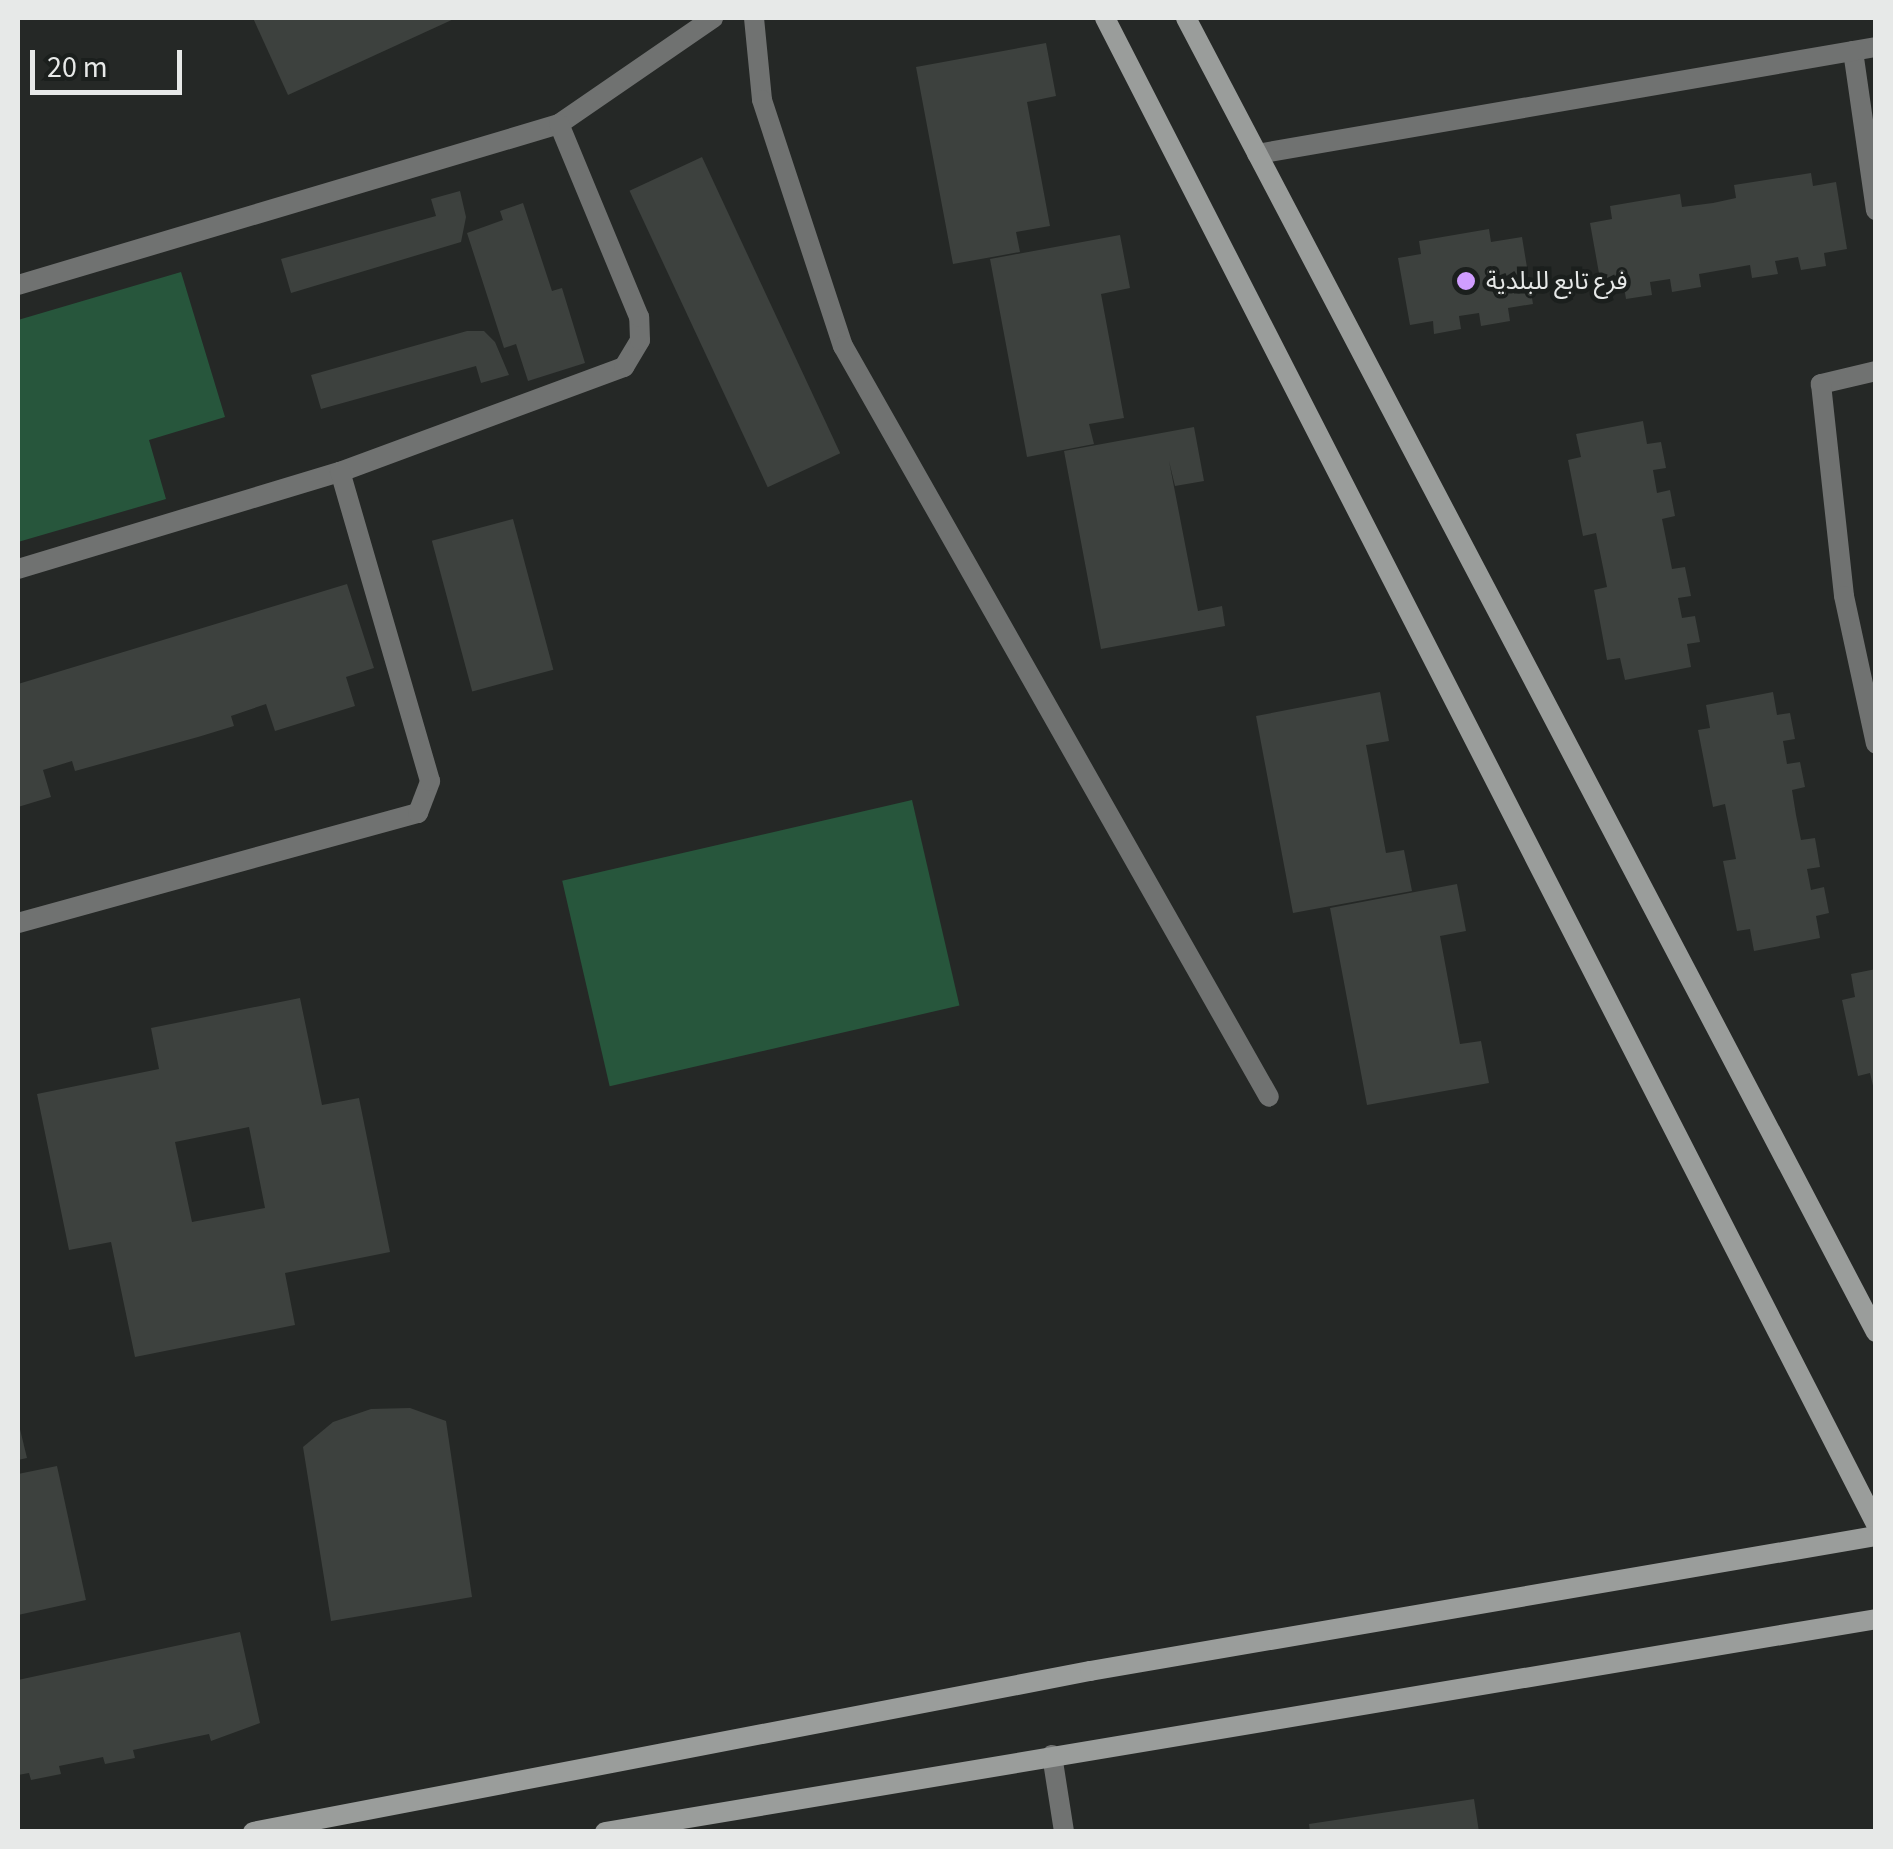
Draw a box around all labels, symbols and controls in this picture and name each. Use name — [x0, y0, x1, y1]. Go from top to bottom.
scale bar — [35, 30, 188, 92]
text: 20 m — [47, 46, 108, 89]
place label: فرع تابع للبلدية — [1486, 266, 1627, 296]
marker: فرع تابع للبلدية — [1455, 270, 1477, 292]

